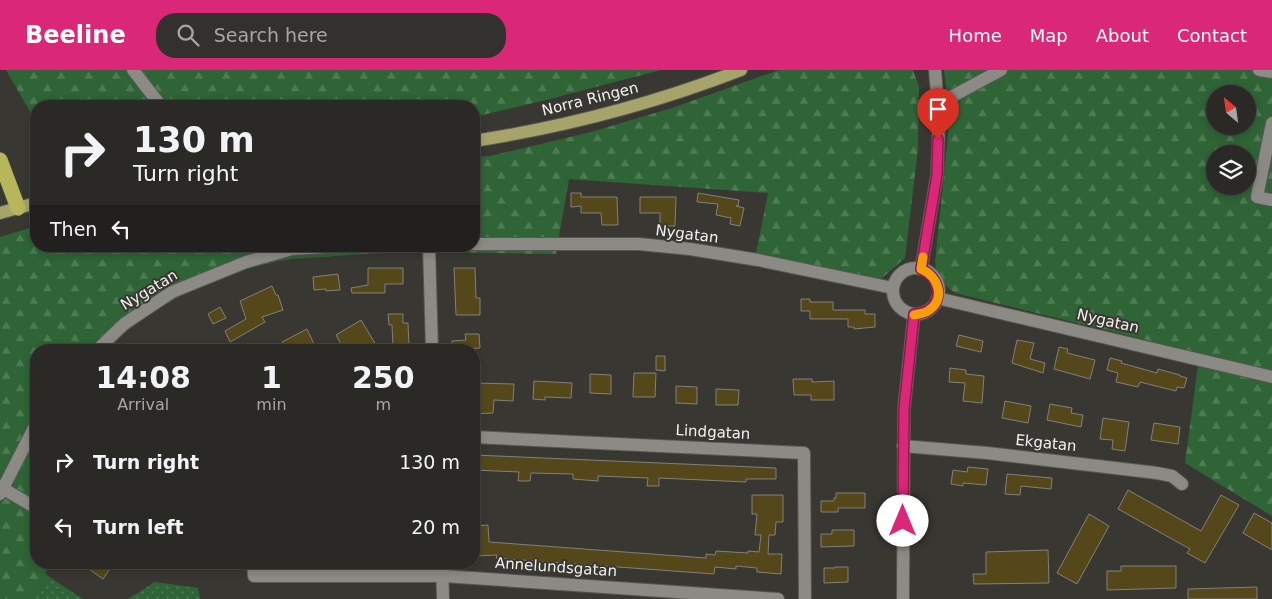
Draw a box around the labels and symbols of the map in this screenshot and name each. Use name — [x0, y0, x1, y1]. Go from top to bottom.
street label: Norra Ringen — [540, 78, 640, 120]
north arrow — [1206, 85, 1256, 135]
pin — [917, 88, 959, 139]
street label: Nygatan — [654, 221, 720, 247]
street label: Nygatan — [117, 266, 181, 314]
street label: Nygatan — [1075, 305, 1141, 337]
street label: Lindgatan — [675, 421, 751, 443]
street label: Ekgatan — [1014, 431, 1078, 455]
position arrow — [876, 494, 928, 546]
street label: Annelundsgatan — [494, 554, 618, 580]

